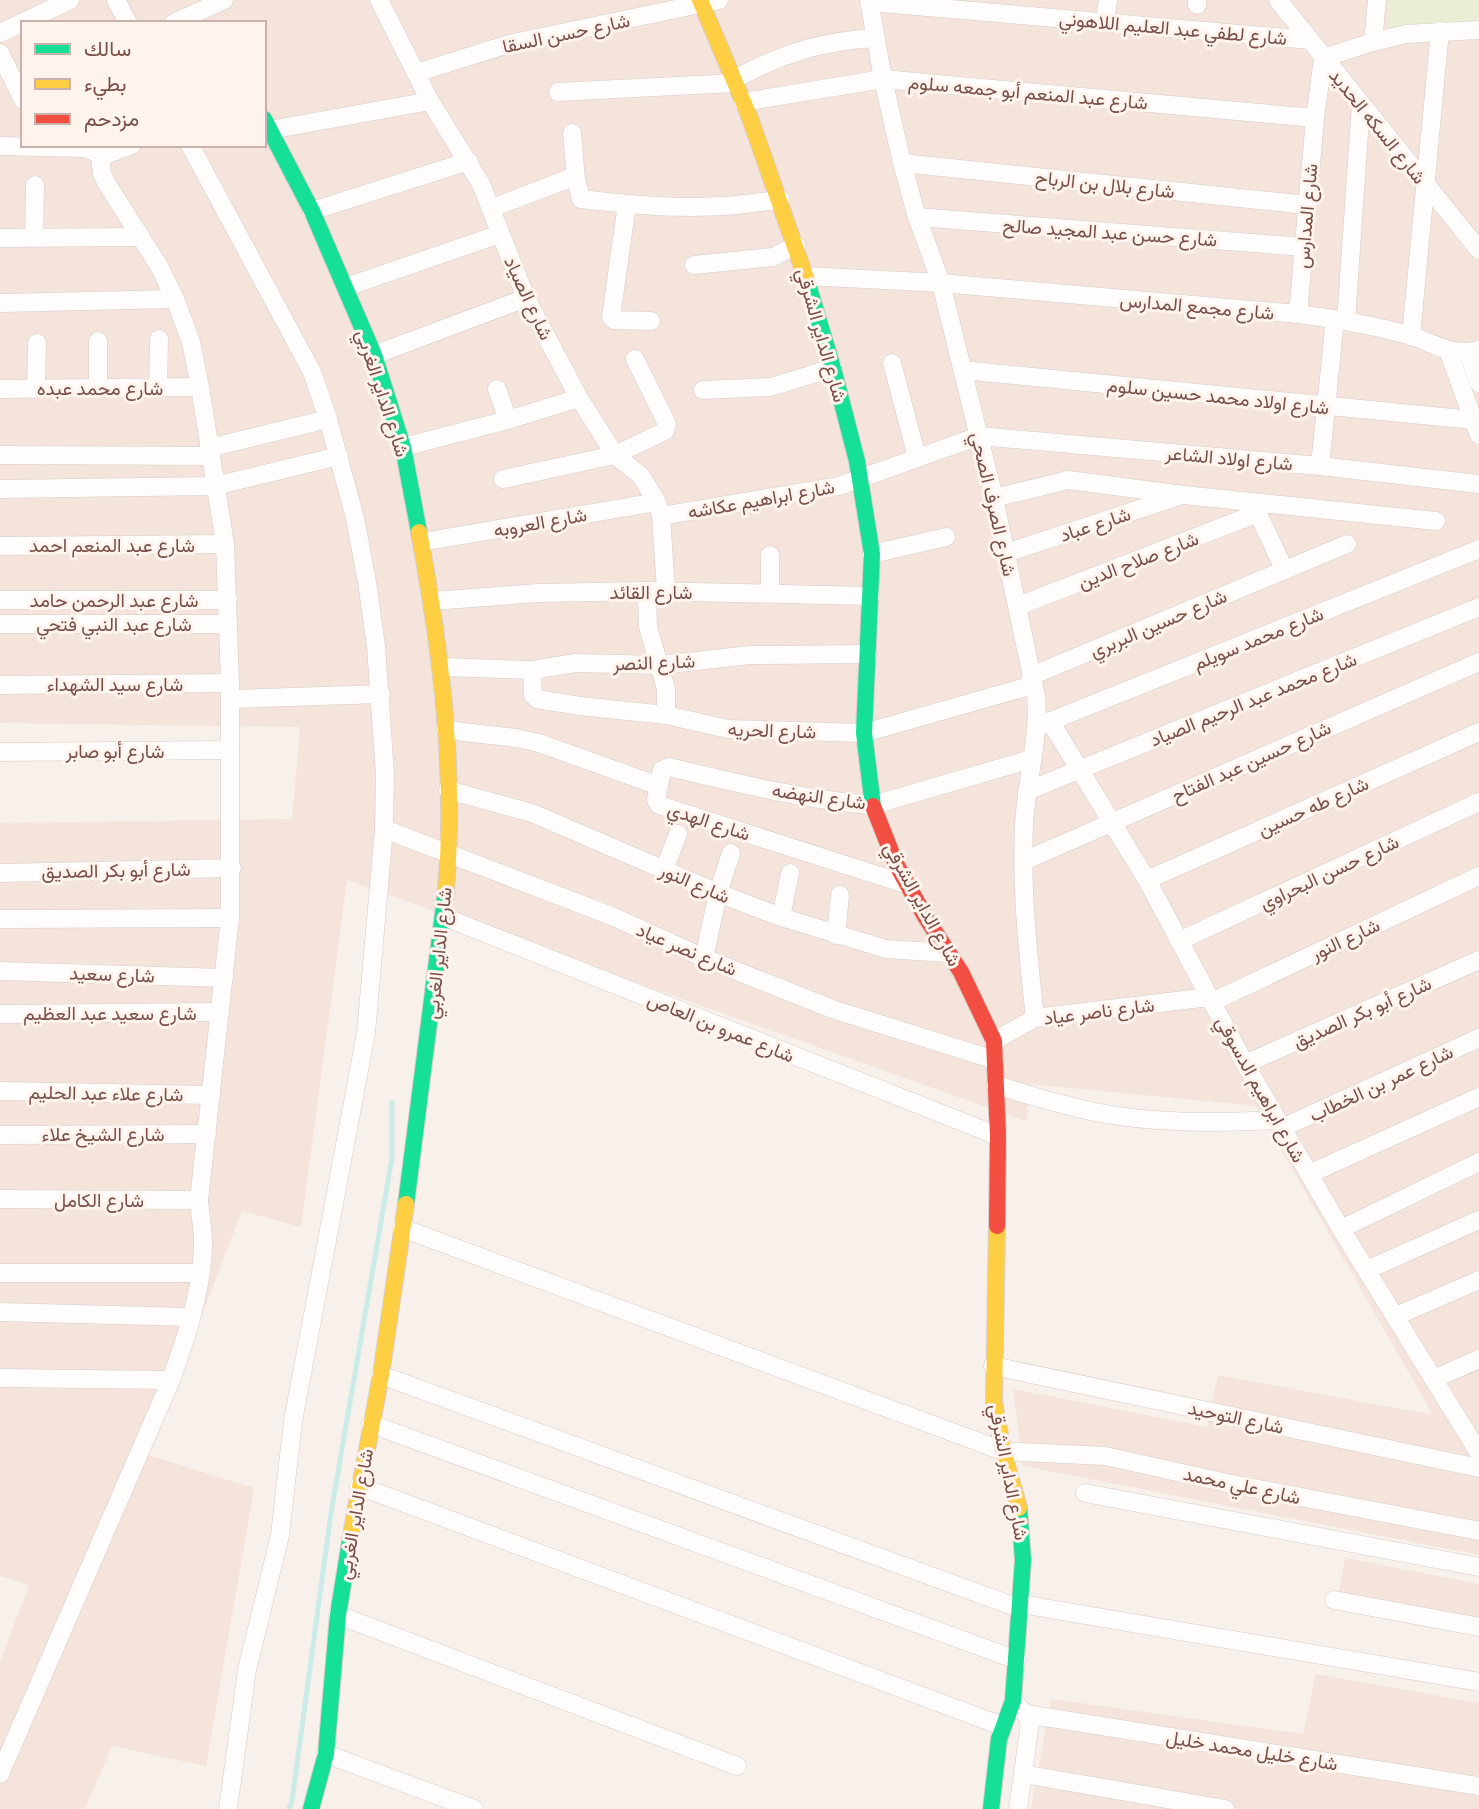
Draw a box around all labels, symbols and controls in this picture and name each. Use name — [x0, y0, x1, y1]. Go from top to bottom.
street label: شارع لطفي عبد العليم اللاهوني — [1058, 7, 1288, 54]
street label: شارع حسن السقا — [500, 9, 632, 59]
legend — [21, 21, 266, 147]
text: سالك — [84, 37, 131, 61]
street label: شارع السكه الحديد — [1323, 64, 1431, 189]
street label: شارع عبد المنعم أبو جمعه سلوم — [907, 71, 1149, 115]
text: بطيء — [84, 72, 127, 101]
text: مزدحم — [84, 107, 139, 133]
street label: شارع المدارس — [1290, 163, 1324, 270]
street label: شارع بلال بن الرباح — [1034, 166, 1176, 204]
street label: شارع حسن عبد المجيد صالح — [1002, 214, 1218, 253]
street label: شارع الصياد — [498, 253, 558, 344]
street label: شارع الداير الشرقي — [788, 266, 852, 406]
street label: شارع مجمع المدارس — [1119, 288, 1275, 327]
street label: شارع الداير الغربي — [347, 327, 414, 461]
street label: شارع اولاد محمد حسين سلوم — [1106, 373, 1330, 421]
street label: شارع محمد عبده — [37, 377, 163, 401]
street label: شارع الصرف الصحي — [962, 430, 1021, 579]
street label: شارع اولاد الشاعر — [1163, 441, 1294, 477]
street label: شارع ابراهيم عكاشه — [686, 475, 837, 525]
street label: شارع عباد — [1057, 502, 1134, 548]
street label: شارع العروبه — [492, 503, 589, 543]
street label: شارع صلاح الدين — [1075, 527, 1202, 595]
street label: شارع عبد المنعم احمد — [29, 534, 195, 558]
street label: شارع القائد — [610, 581, 692, 605]
street label: شارع حسين البربري — [1086, 584, 1232, 666]
street label: شارع عبد الرحمن حامد — [30, 589, 198, 613]
street label: شارع محمد سويلم — [1190, 602, 1327, 676]
street label: شارع عبد النبي فتحي — [36, 613, 192, 640]
street label: شارع محمد عبد الرحيم الصياد — [1146, 647, 1360, 752]
street label: شارع النصر — [611, 650, 696, 676]
street label: شارع سيد الشهداء — [47, 673, 183, 697]
street label: شارع حسين عبد الفتاح — [1168, 716, 1335, 808]
street label: شارع الحريه — [727, 717, 817, 745]
street label: شارع أبو صابر — [64, 740, 165, 764]
street label: شارع طه حسين — [1254, 772, 1373, 842]
street label: شارع النهضه — [770, 779, 867, 815]
street label: شارع الهدي — [663, 797, 753, 849]
street label: شارع حسن البحراوي — [1256, 830, 1404, 918]
street label: شارع الداير الشرقي — [876, 838, 966, 972]
street label: شارع أبو بكر الصديق — [41, 858, 191, 884]
street label: شارع النور — [655, 858, 733, 909]
street label: شارع الداير الغربي — [420, 886, 461, 1021]
street label: شارع النور — [1306, 913, 1384, 967]
street label: شارع نصر عياد — [633, 918, 741, 982]
street label: شارع سعيد — [69, 962, 155, 988]
street label: شارع أبو بكر الصديق — [1289, 972, 1435, 1054]
street label: شارع عمرو بن العاص — [644, 988, 798, 1068]
street label: شارع ناصر عياد — [1042, 993, 1156, 1031]
street label: شارع سعيد عبد العظيم — [23, 1002, 197, 1026]
street label: شارع ابراهيم الدسوقي — [1207, 1012, 1310, 1168]
street label: شارع عمر بن الخطاب — [1306, 1040, 1457, 1128]
street label: شارع علاء عبد الحليم — [28, 1081, 184, 1107]
street label: شارع الشيخ علاء — [42, 1123, 164, 1148]
street label: شارع الكامل — [54, 1189, 144, 1213]
street label: شارع التوحيد — [1186, 1396, 1286, 1440]
street label: شارع الداير الشرقي — [980, 1402, 1033, 1543]
street label: شارع الداير الغربي — [333, 1447, 382, 1582]
street label: شارع علي محمد — [1180, 1462, 1303, 1513]
street label: شارع خليل محمد خليل — [1164, 1726, 1339, 1776]

